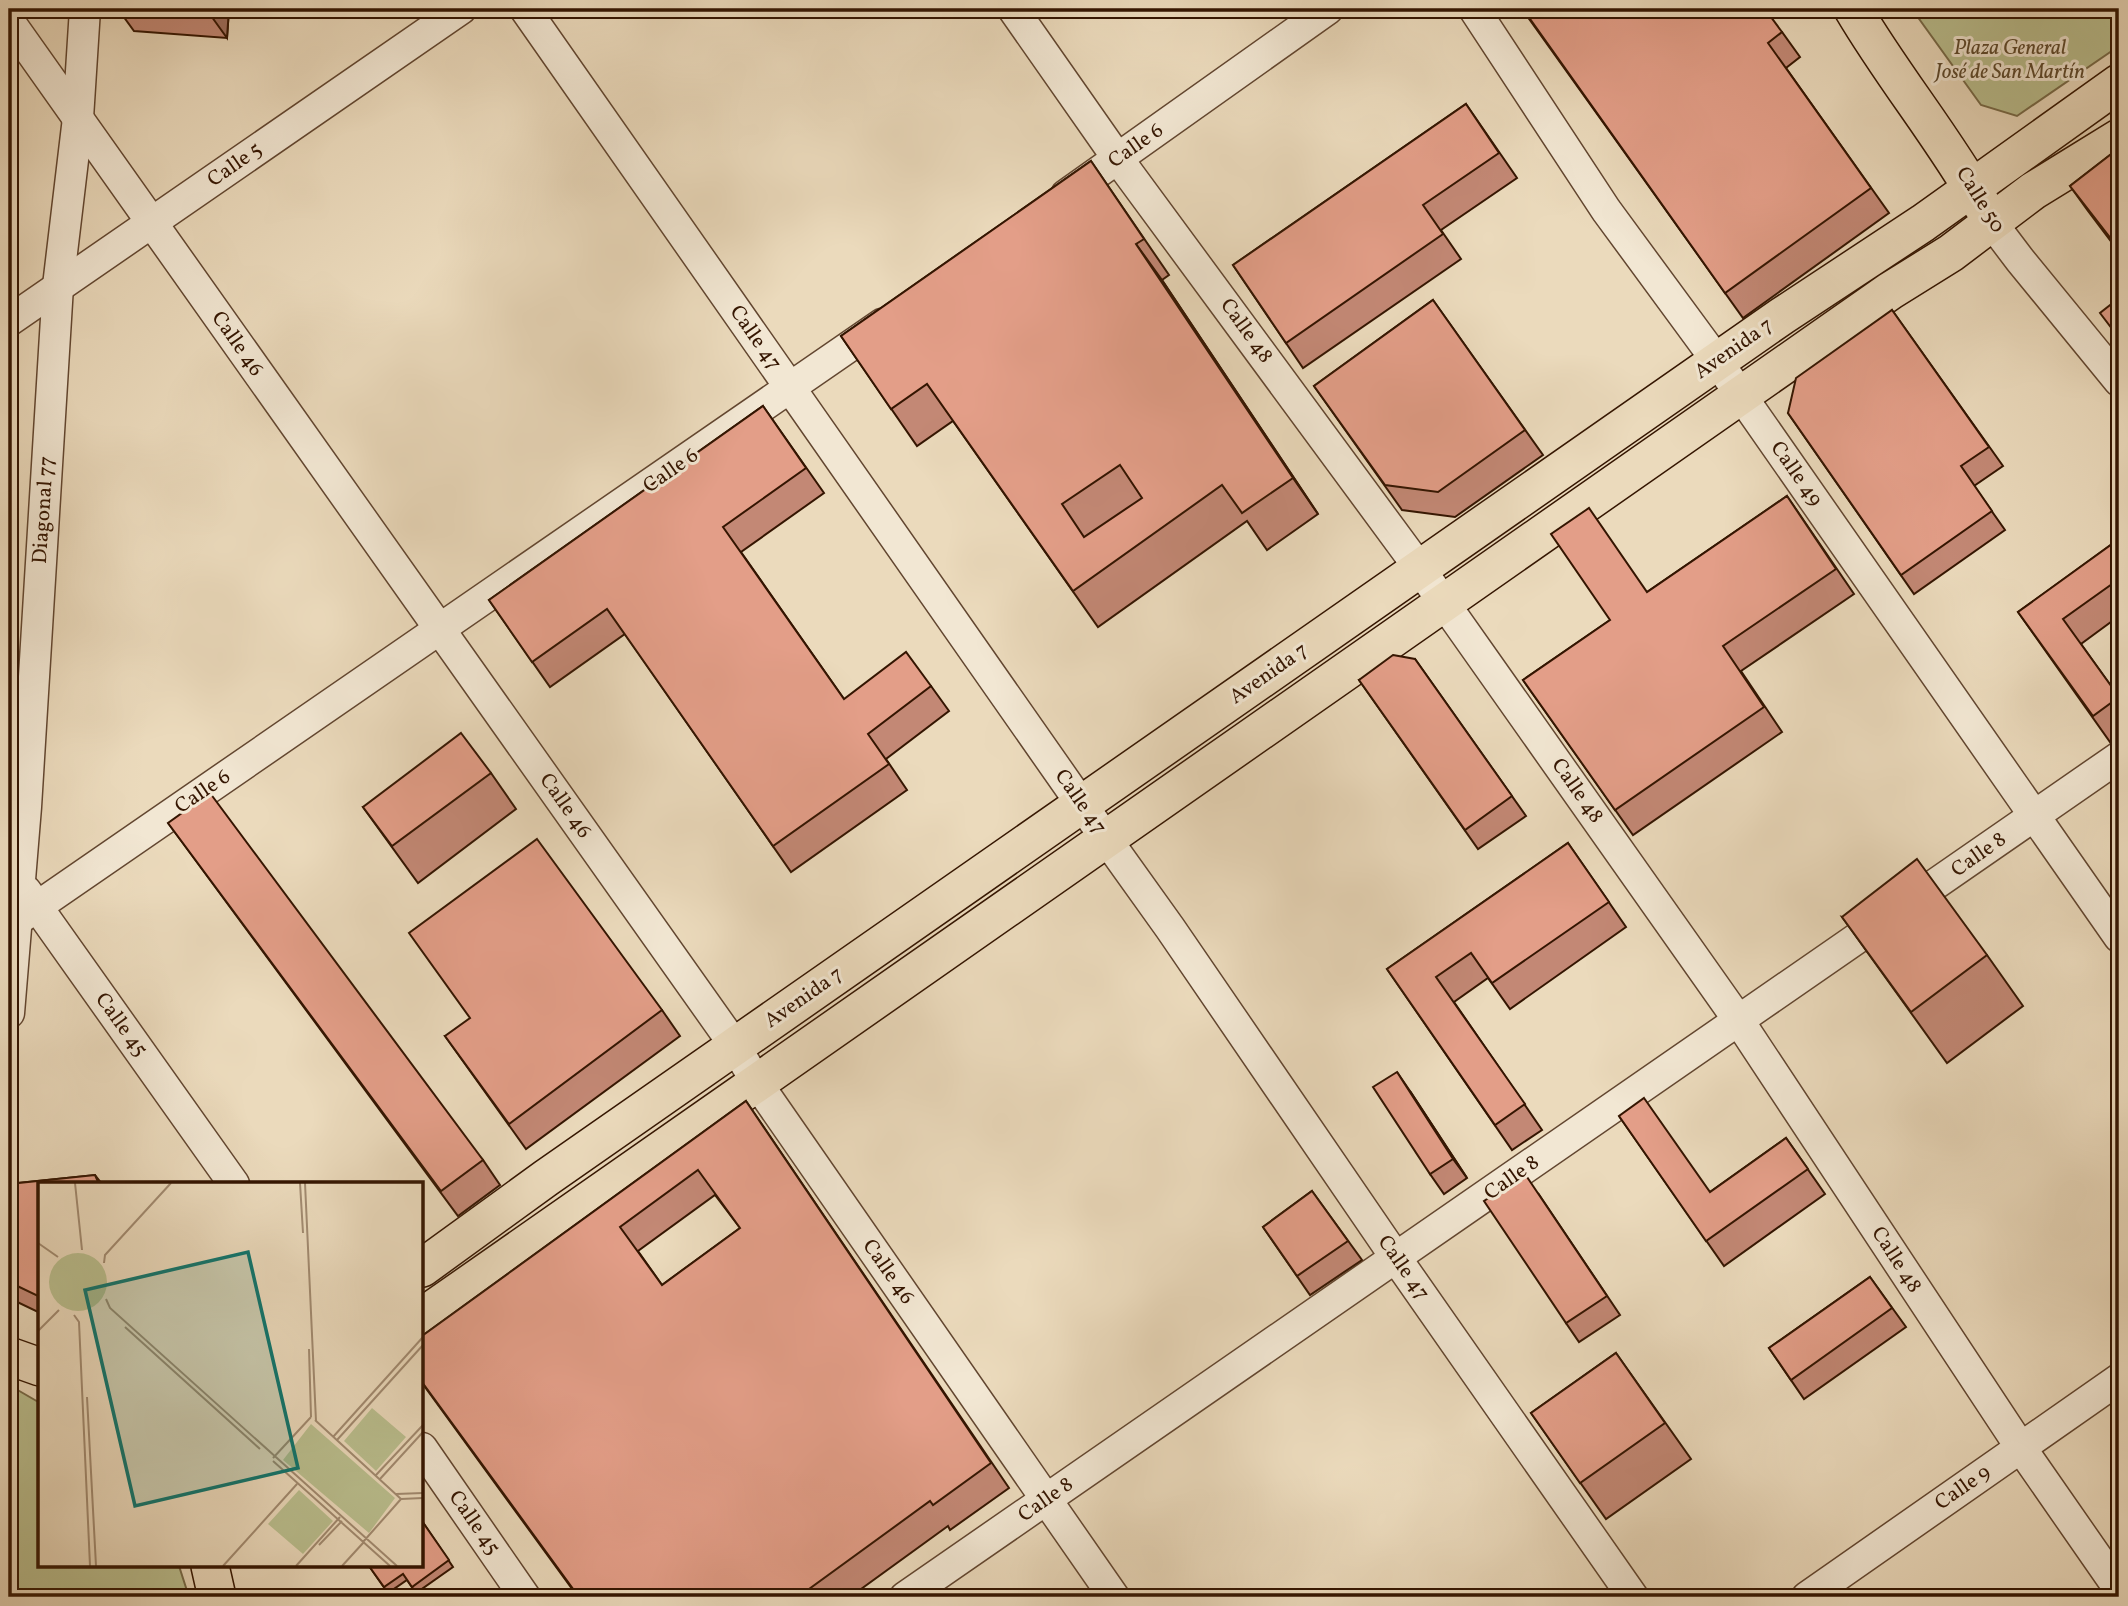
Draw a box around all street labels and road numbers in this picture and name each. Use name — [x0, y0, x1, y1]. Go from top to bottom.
street label: Calle 6 — [1102, 116, 1170, 176]
street label: Calle 5 — [202, 136, 268, 194]
street label: Calle 50 — [1948, 161, 2012, 239]
street label: Calle 48 — [1213, 293, 1279, 369]
street label: Calle 47 — [722, 300, 788, 376]
street label: Calle 46 — [204, 305, 270, 383]
street label: Avenida 7 — [1689, 311, 1779, 387]
street label: Calle 49 — [1763, 435, 1829, 513]
street label: Calle 6 — [637, 441, 705, 501]
street label: Diagonal 77 — [26, 455, 62, 565]
street label: Avenida 7 — [1224, 636, 1314, 712]
street label: Calle 48 — [1544, 753, 1610, 829]
street label: Calle 6 — [169, 763, 237, 821]
street label: Calle 47 — [1047, 764, 1113, 840]
street label: Calle 46 — [532, 767, 598, 845]
street label: Calle 8 — [1945, 825, 2013, 885]
street label: Avenida 7 — [759, 960, 849, 1036]
street label: Calle 45 — [88, 987, 154, 1063]
street label: Calle 8 — [1478, 1148, 1546, 1208]
street label: Calle 48 — [1864, 1221, 1928, 1299]
street label: Calle 47 — [1370, 1230, 1436, 1306]
street label: Calle 46 — [855, 1233, 921, 1311]
street label: Calle 9 — [1929, 1458, 1997, 1518]
street label: Calle 8 — [1012, 1470, 1080, 1530]
street label: Calle 45 — [441, 1485, 507, 1561]

